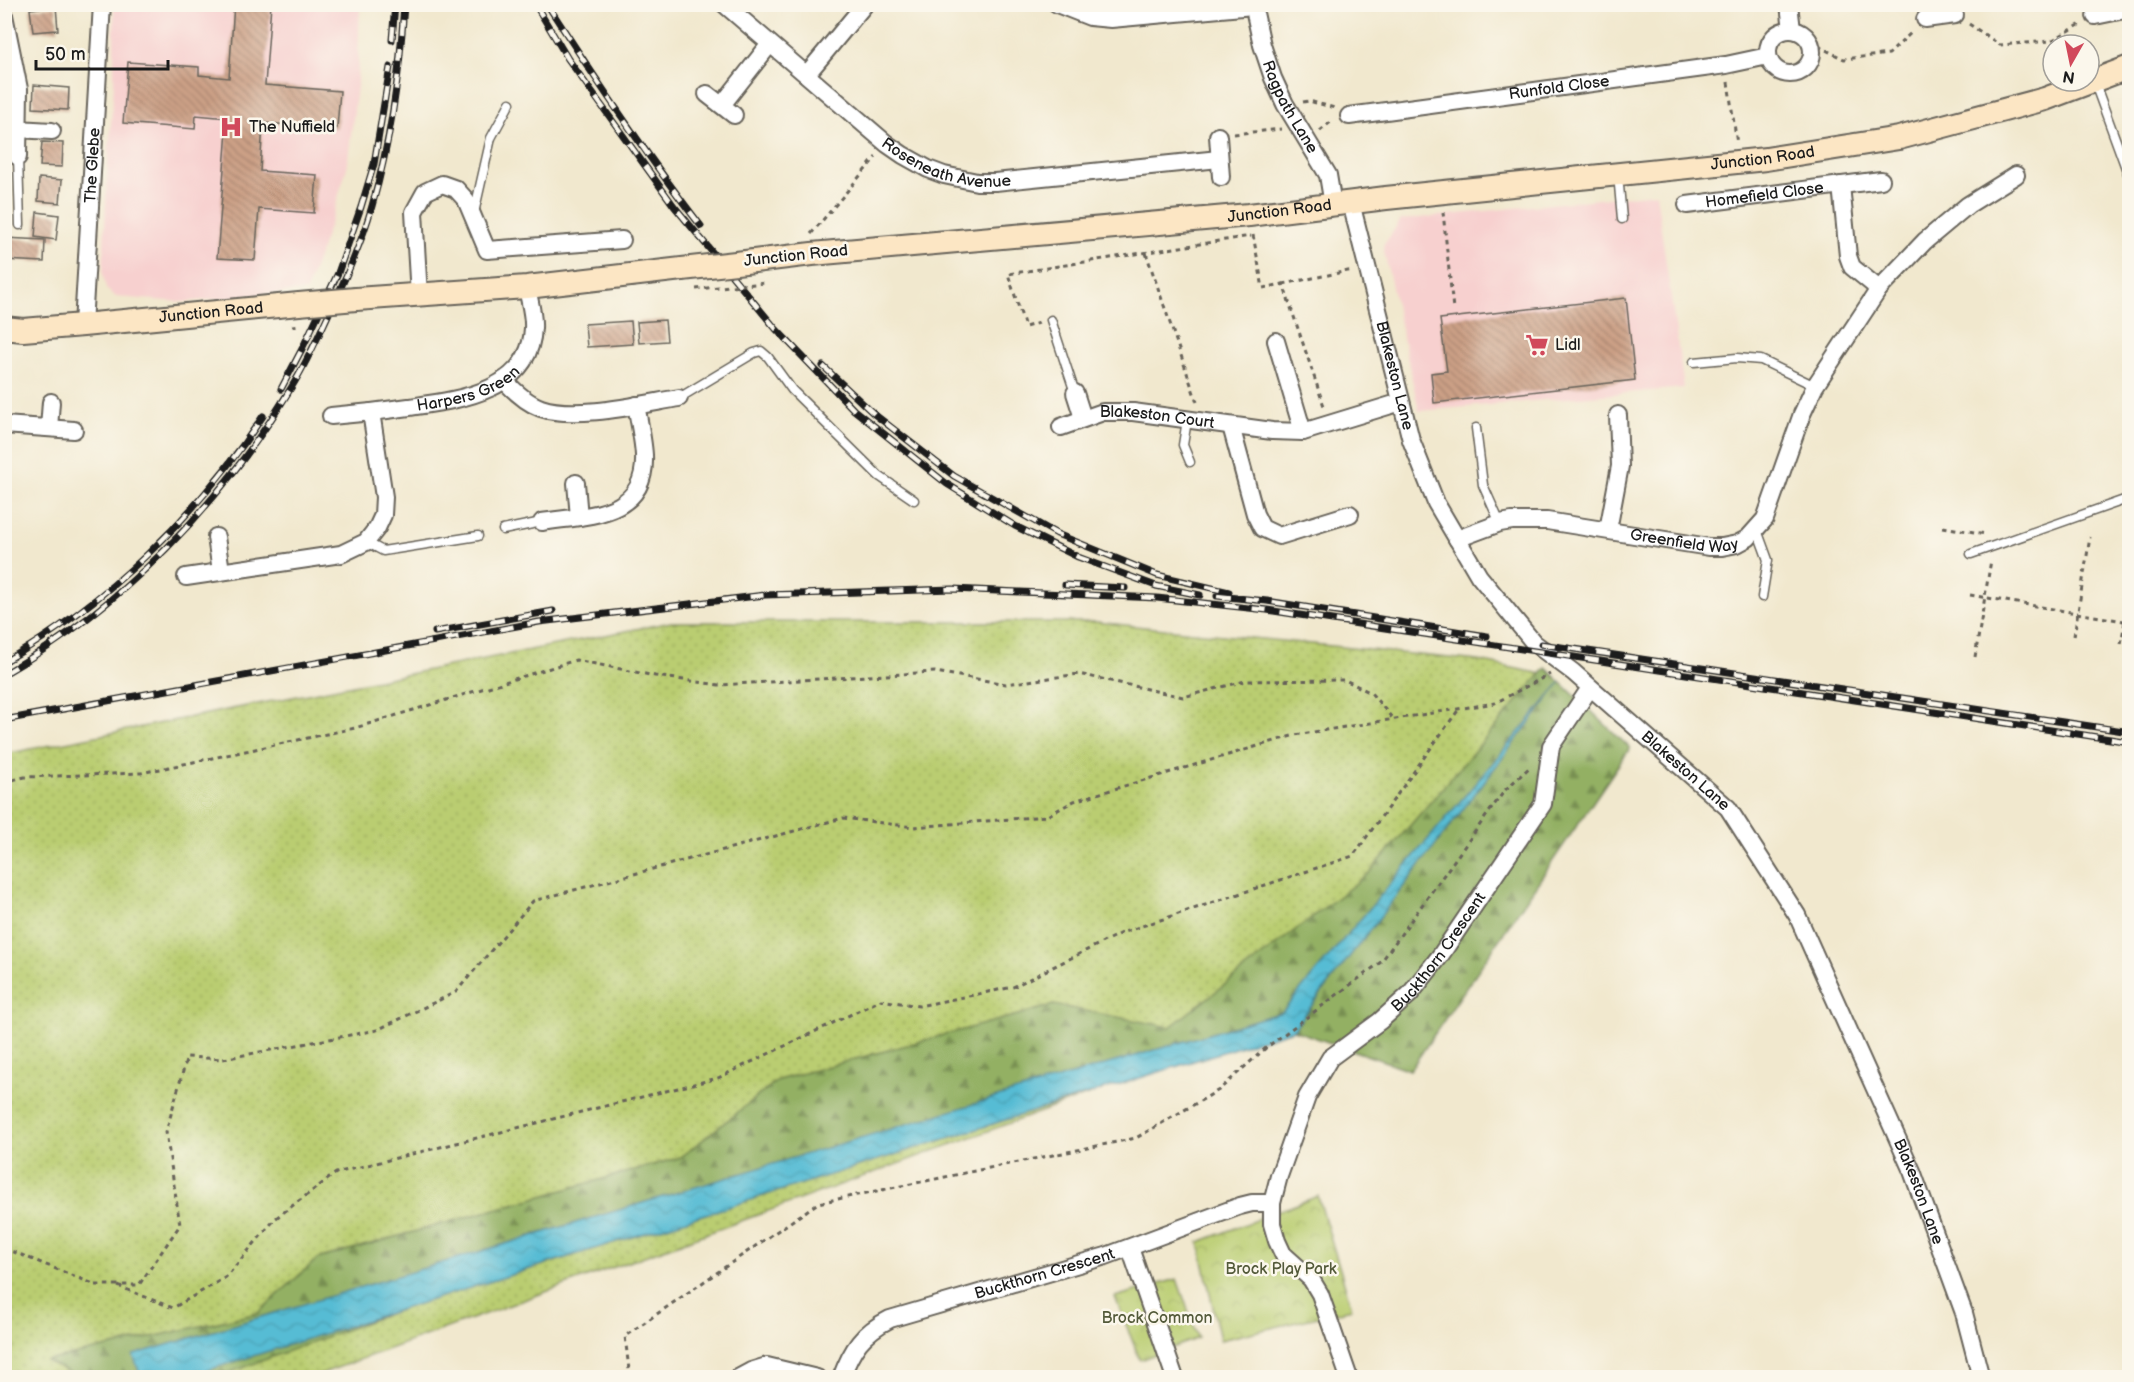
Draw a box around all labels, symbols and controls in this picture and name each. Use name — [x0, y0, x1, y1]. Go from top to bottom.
scale bar — [36, 33, 168, 71]
north arrow — [2041, 33, 2101, 93]
text: 50 m — [45, 44, 86, 65]
street label: Ragpath Lane — [1258, 58, 1322, 157]
text: N — [2061, 66, 2076, 87]
street label: Runfold Close — [1508, 71, 1611, 104]
hospital icon: The Nuffield — [218, 114, 244, 140]
place label: The Nuffield — [249, 118, 335, 137]
street label: The Glebe — [81, 127, 104, 203]
street label: Roseneath Avenue — [878, 134, 1012, 192]
street label: Junction Road — [1710, 142, 1816, 174]
street label: Homefield Close — [1704, 178, 1825, 212]
street label: Junction Road — [1227, 195, 1333, 226]
street label: Junction Road — [743, 241, 849, 271]
street label: Junction Road — [158, 298, 264, 327]
street label: Blakeston Lane — [1372, 319, 1418, 433]
supermarket icon: Lidl — [1524, 332, 1550, 358]
place label: Lidl — [1555, 336, 1581, 355]
street label: Harpers Green — [415, 362, 524, 415]
street label: Blakeston Court — [1100, 402, 1216, 433]
street label: Greenfield Way — [1629, 525, 1741, 557]
street label: Blakeston Lane — [1637, 727, 1734, 815]
street label: Buckthorn Crescent — [1387, 889, 1490, 1016]
street label: Blakeston Lane — [1889, 1136, 1948, 1247]
street label: Buckthorn Crescent — [972, 1244, 1117, 1303]
park label: Brock Play Park — [1225, 1260, 1337, 1279]
park label: Brock Common — [1101, 1309, 1213, 1328]

